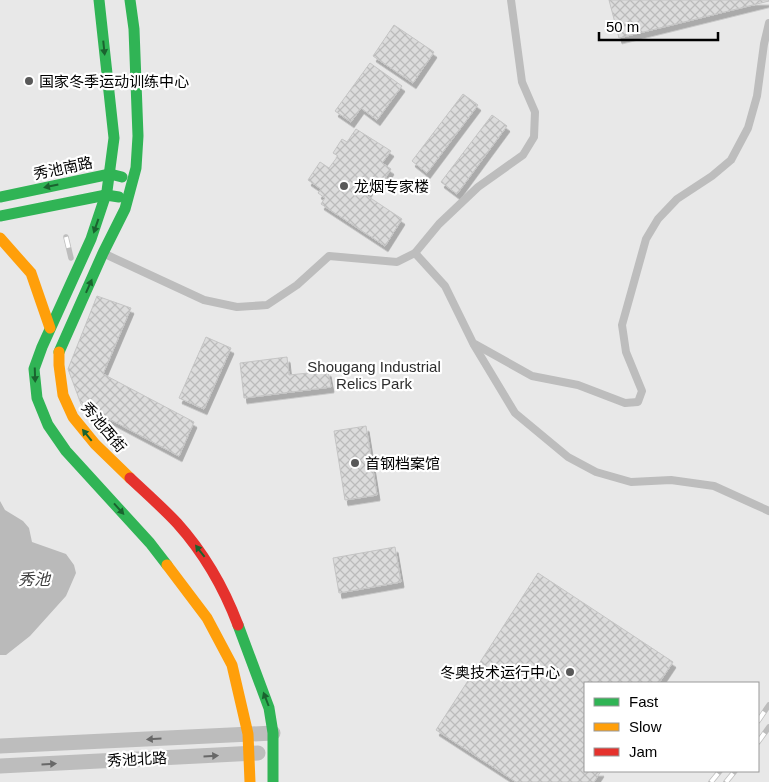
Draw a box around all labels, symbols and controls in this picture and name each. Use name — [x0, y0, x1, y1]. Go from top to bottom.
scale bar — [599, 10, 718, 42]
text: 50 m — [606, 18, 639, 35]
one-way arrow — [100, 41, 108, 57]
place label: 国家冬季运动训练中心 — [39, 73, 189, 90]
marker: 国家冬季运动训练中心 — [23, 75, 35, 87]
street label: 秀池南路 — [32, 153, 94, 183]
place label: 龙烟专家楼 — [354, 178, 429, 195]
marker: 龙烟专家楼 — [338, 180, 350, 192]
one-way arrow — [43, 183, 59, 191]
one-way arrow — [92, 218, 99, 233]
one-way arrow — [85, 279, 93, 293]
park label: Shougang Industrial Relics Park — [307, 358, 441, 392]
one-way arrow — [32, 368, 40, 384]
street label: 秀池西街 — [78, 399, 130, 455]
one-way arrow — [82, 428, 93, 441]
place label: 首钢档案馆 — [365, 455, 440, 472]
marker: 首钢档案馆 — [349, 457, 361, 469]
one-way arrow — [113, 503, 125, 515]
one-way arrow — [194, 545, 205, 558]
water label: 秀池 — [18, 571, 52, 588]
place label: 冬奥技术运行中心 — [440, 664, 560, 681]
marker: 冬奥技术运行中心 — [564, 666, 576, 678]
legend — [584, 682, 759, 772]
one-way arrow — [261, 692, 269, 706]
text: Fast — [629, 693, 659, 710]
text: Slow — [629, 718, 662, 735]
one-way arrow — [146, 735, 162, 743]
text: Jam — [629, 743, 657, 760]
street label: 秀池北路 — [107, 749, 167, 769]
one-way arrow — [203, 751, 219, 759]
one-way arrow — [41, 759, 57, 767]

